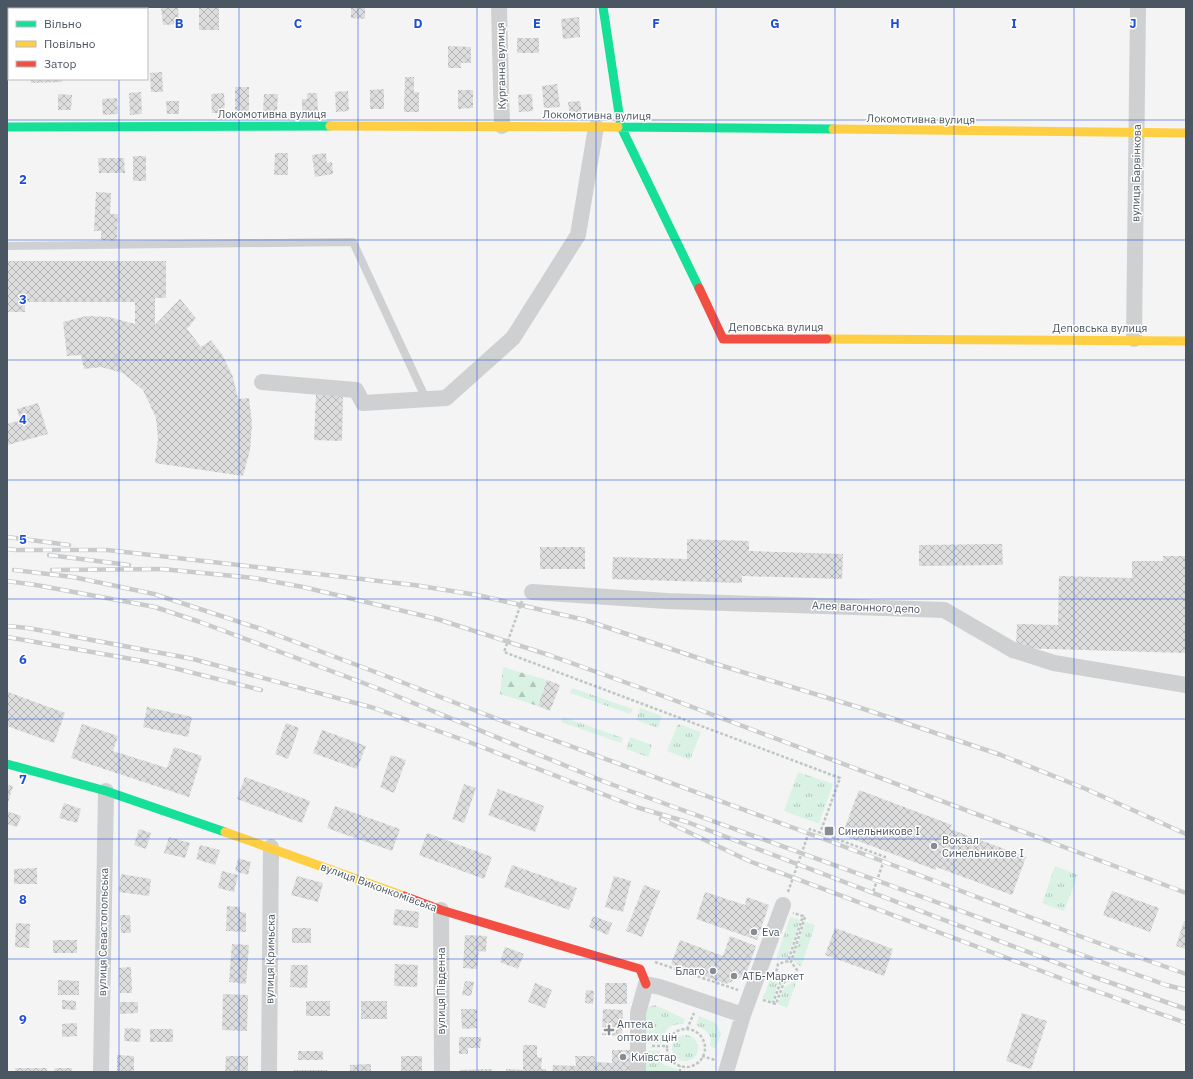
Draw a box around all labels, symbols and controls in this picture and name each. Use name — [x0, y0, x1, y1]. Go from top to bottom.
legend — [8, 8, 148, 80]
text: B — [175, 15, 184, 32]
text: C — [294, 15, 303, 32]
text: D — [413, 15, 423, 32]
text: E — [533, 15, 541, 32]
text: F — [652, 15, 660, 32]
text: G — [770, 15, 780, 32]
text: H — [890, 15, 900, 32]
text: I — [1011, 15, 1017, 32]
text: J — [1129, 15, 1137, 32]
text: Вільно — [44, 16, 82, 31]
street label: Курганна вулиця — [493, 22, 509, 110]
text: Повільно — [44, 36, 96, 51]
text: Затор — [44, 56, 77, 71]
street label: Локомотивна вулиця — [218, 107, 326, 121]
street label: Локомотивна вулиця — [543, 107, 651, 123]
street label: Локомотивна вулиця — [867, 111, 975, 127]
street label: вулиця Барвінкова — [1128, 124, 1144, 222]
text: 2 — [19, 171, 27, 188]
text: 3 — [19, 291, 27, 308]
street label: Деповська вулиця — [729, 320, 823, 334]
street label: Деповська вулиця — [1053, 321, 1147, 335]
text: 4 — [19, 411, 27, 428]
text: 5 — [19, 531, 27, 548]
street label: Алея вагонного депо — [812, 598, 920, 616]
text: 6 — [19, 651, 27, 668]
text: 7 — [19, 771, 27, 788]
place label: Синельникове І — [838, 824, 920, 838]
marker: Синельникове І — [823, 825, 835, 837]
place label: Вокзал Синельникове І — [942, 833, 1024, 860]
marker: Вокзал Синельникове І — [929, 841, 939, 851]
street label: вулиця Виконкомівська — [319, 859, 439, 915]
street label: вулиця Севастопольська — [95, 868, 111, 996]
text: 8 — [19, 891, 27, 908]
street label: вулиця Кримьска — [262, 914, 278, 1004]
place label: Eva — [762, 925, 780, 939]
marker: Eva — [749, 927, 759, 937]
street label: вулиця Південна — [434, 947, 448, 1035]
place label: Благо — [675, 964, 705, 978]
marker: Благо — [708, 966, 718, 976]
place label: АТБ-Маркет — [742, 969, 804, 983]
marker: АТБ-Маркет — [729, 971, 739, 981]
text: 9 — [19, 1011, 27, 1028]
place label: Аптека оптових цін — [617, 1017, 677, 1044]
marker: Аптека оптових цін — [604, 1025, 614, 1035]
place label: Київстар — [631, 1050, 676, 1064]
marker: Київстар — [618, 1052, 628, 1062]

